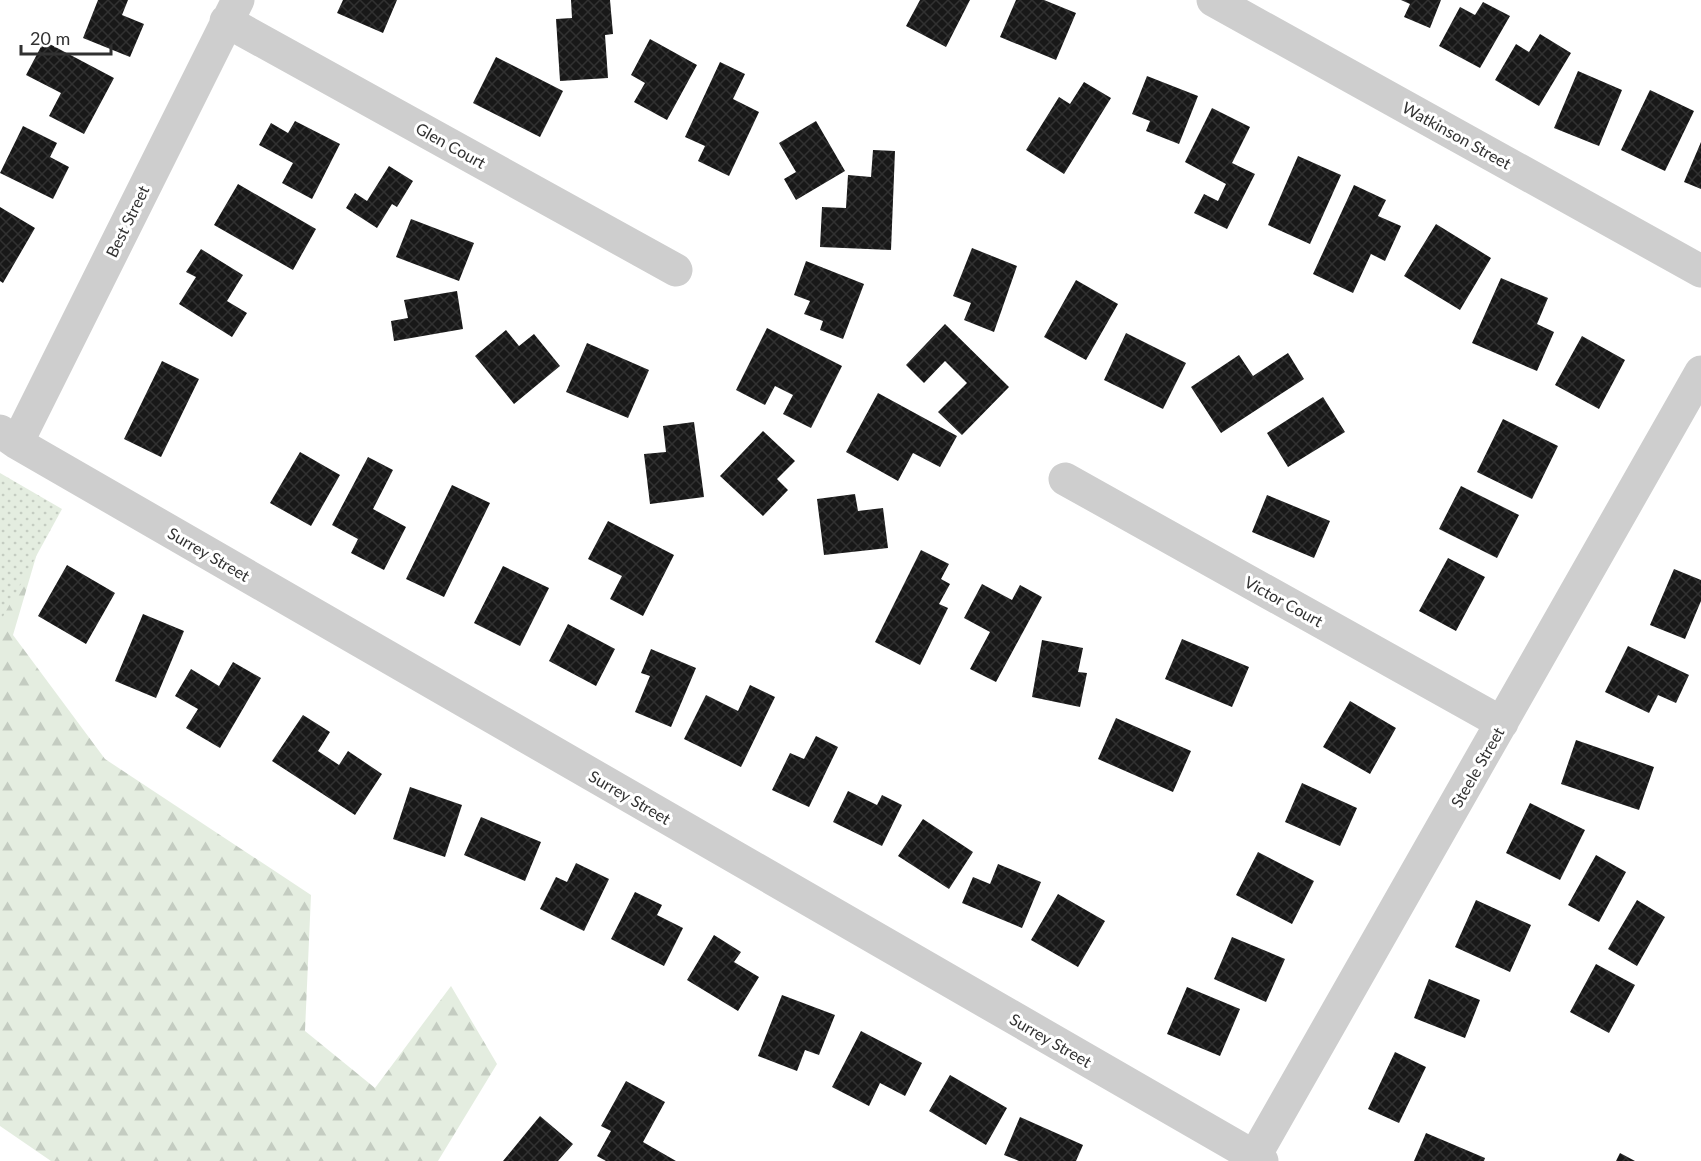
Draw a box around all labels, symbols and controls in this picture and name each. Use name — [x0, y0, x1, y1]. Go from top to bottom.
scale bar — [21, 18, 111, 56]
text: 20 m — [30, 27, 70, 49]
street label: Watkinson Street — [1399, 97, 1515, 173]
street label: Glen Court — [413, 118, 489, 172]
street label: Best Street — [101, 182, 153, 260]
street label: Surrey Street — [165, 523, 253, 585]
street label: Victor Court — [1241, 572, 1327, 630]
street label: Steele Street — [1446, 723, 1508, 810]
street label: Surrey Street — [586, 766, 674, 828]
street label: Surrey Street — [1007, 1009, 1095, 1071]

